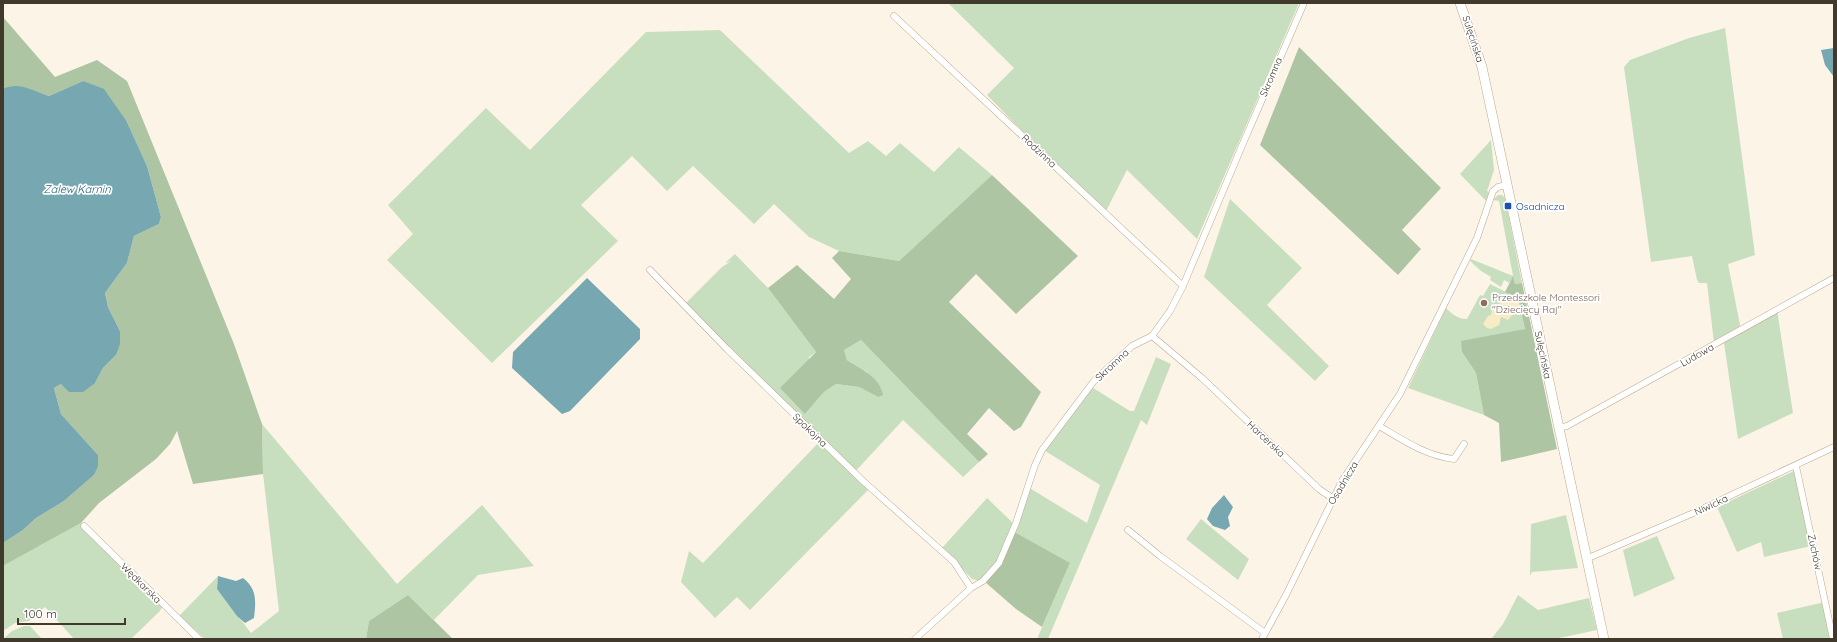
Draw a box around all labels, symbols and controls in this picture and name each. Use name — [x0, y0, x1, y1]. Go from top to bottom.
street label: Sulęcińska — [1459, 14, 1487, 64]
street label: Skromna — [1257, 55, 1285, 99]
street label: Rodzinna — [1019, 131, 1059, 171]
water label: Zalew Karnin — [43, 182, 111, 196]
place label: Osadnicza — [1516, 200, 1565, 213]
marker: Osadnicza — [1503, 201, 1513, 211]
place label: Przedszkole Montessori "Dziecięcy Raj" — [1492, 291, 1600, 316]
marker: Przedszkole Montessori "Dziecięcy Raj" — [1479, 298, 1489, 308]
street label: Sulęcińska — [1532, 330, 1554, 380]
street label: Ludowa — [1678, 340, 1716, 370]
street label: Skromna — [1092, 346, 1132, 384]
street label: Spokojna — [790, 410, 830, 450]
street label: Harcerska — [1244, 418, 1288, 460]
street label: Osadnicza — [1325, 459, 1361, 507]
street label: Niwicka — [1692, 492, 1730, 518]
street label: Zuchów — [1805, 533, 1825, 572]
street label: Wędkarska — [118, 560, 164, 606]
scale bar — [18, 600, 125, 626]
text: 100 m — [24, 606, 57, 621]

